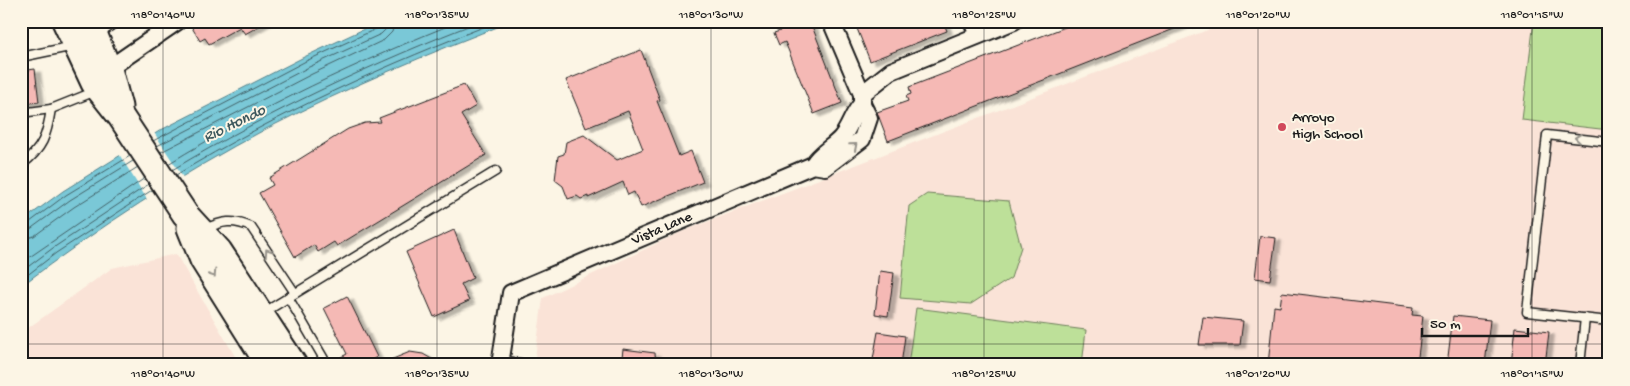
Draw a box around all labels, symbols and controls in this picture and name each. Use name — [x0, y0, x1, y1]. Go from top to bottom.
text: 118°01'40"W — [130, 9, 195, 23]
text: 118°01'35"W — [404, 9, 469, 23]
text: 118°01'30"W — [678, 9, 743, 23]
text: 118°01'25"W — [951, 9, 1016, 23]
text: 118°01'20"W — [1225, 9, 1290, 23]
text: 118°01'15"W — [1500, 9, 1563, 23]
water label: Rio Hondo — [201, 102, 270, 148]
place label: Arroyo High School — [1292, 109, 1363, 144]
marker: Arroyo High School — [1276, 121, 1288, 133]
one-way arrow — [1574, 133, 1582, 144]
one-way arrow — [848, 143, 857, 152]
street label: Vista Lane — [628, 208, 695, 250]
one-way arrow — [265, 249, 274, 258]
one-way arrow — [206, 269, 216, 278]
scale bar — [1422, 306, 1529, 338]
text: 50 m — [1430, 316, 1461, 334]
text: 118°01'40"W — [130, 368, 195, 382]
text: 118°01'35"W — [404, 368, 469, 382]
text: 118°01'30"W — [678, 368, 743, 382]
text: 118°01'25"W — [951, 368, 1016, 382]
text: 118°01'20"W — [1225, 368, 1290, 382]
text: 118°01'15"W — [1500, 368, 1563, 382]

